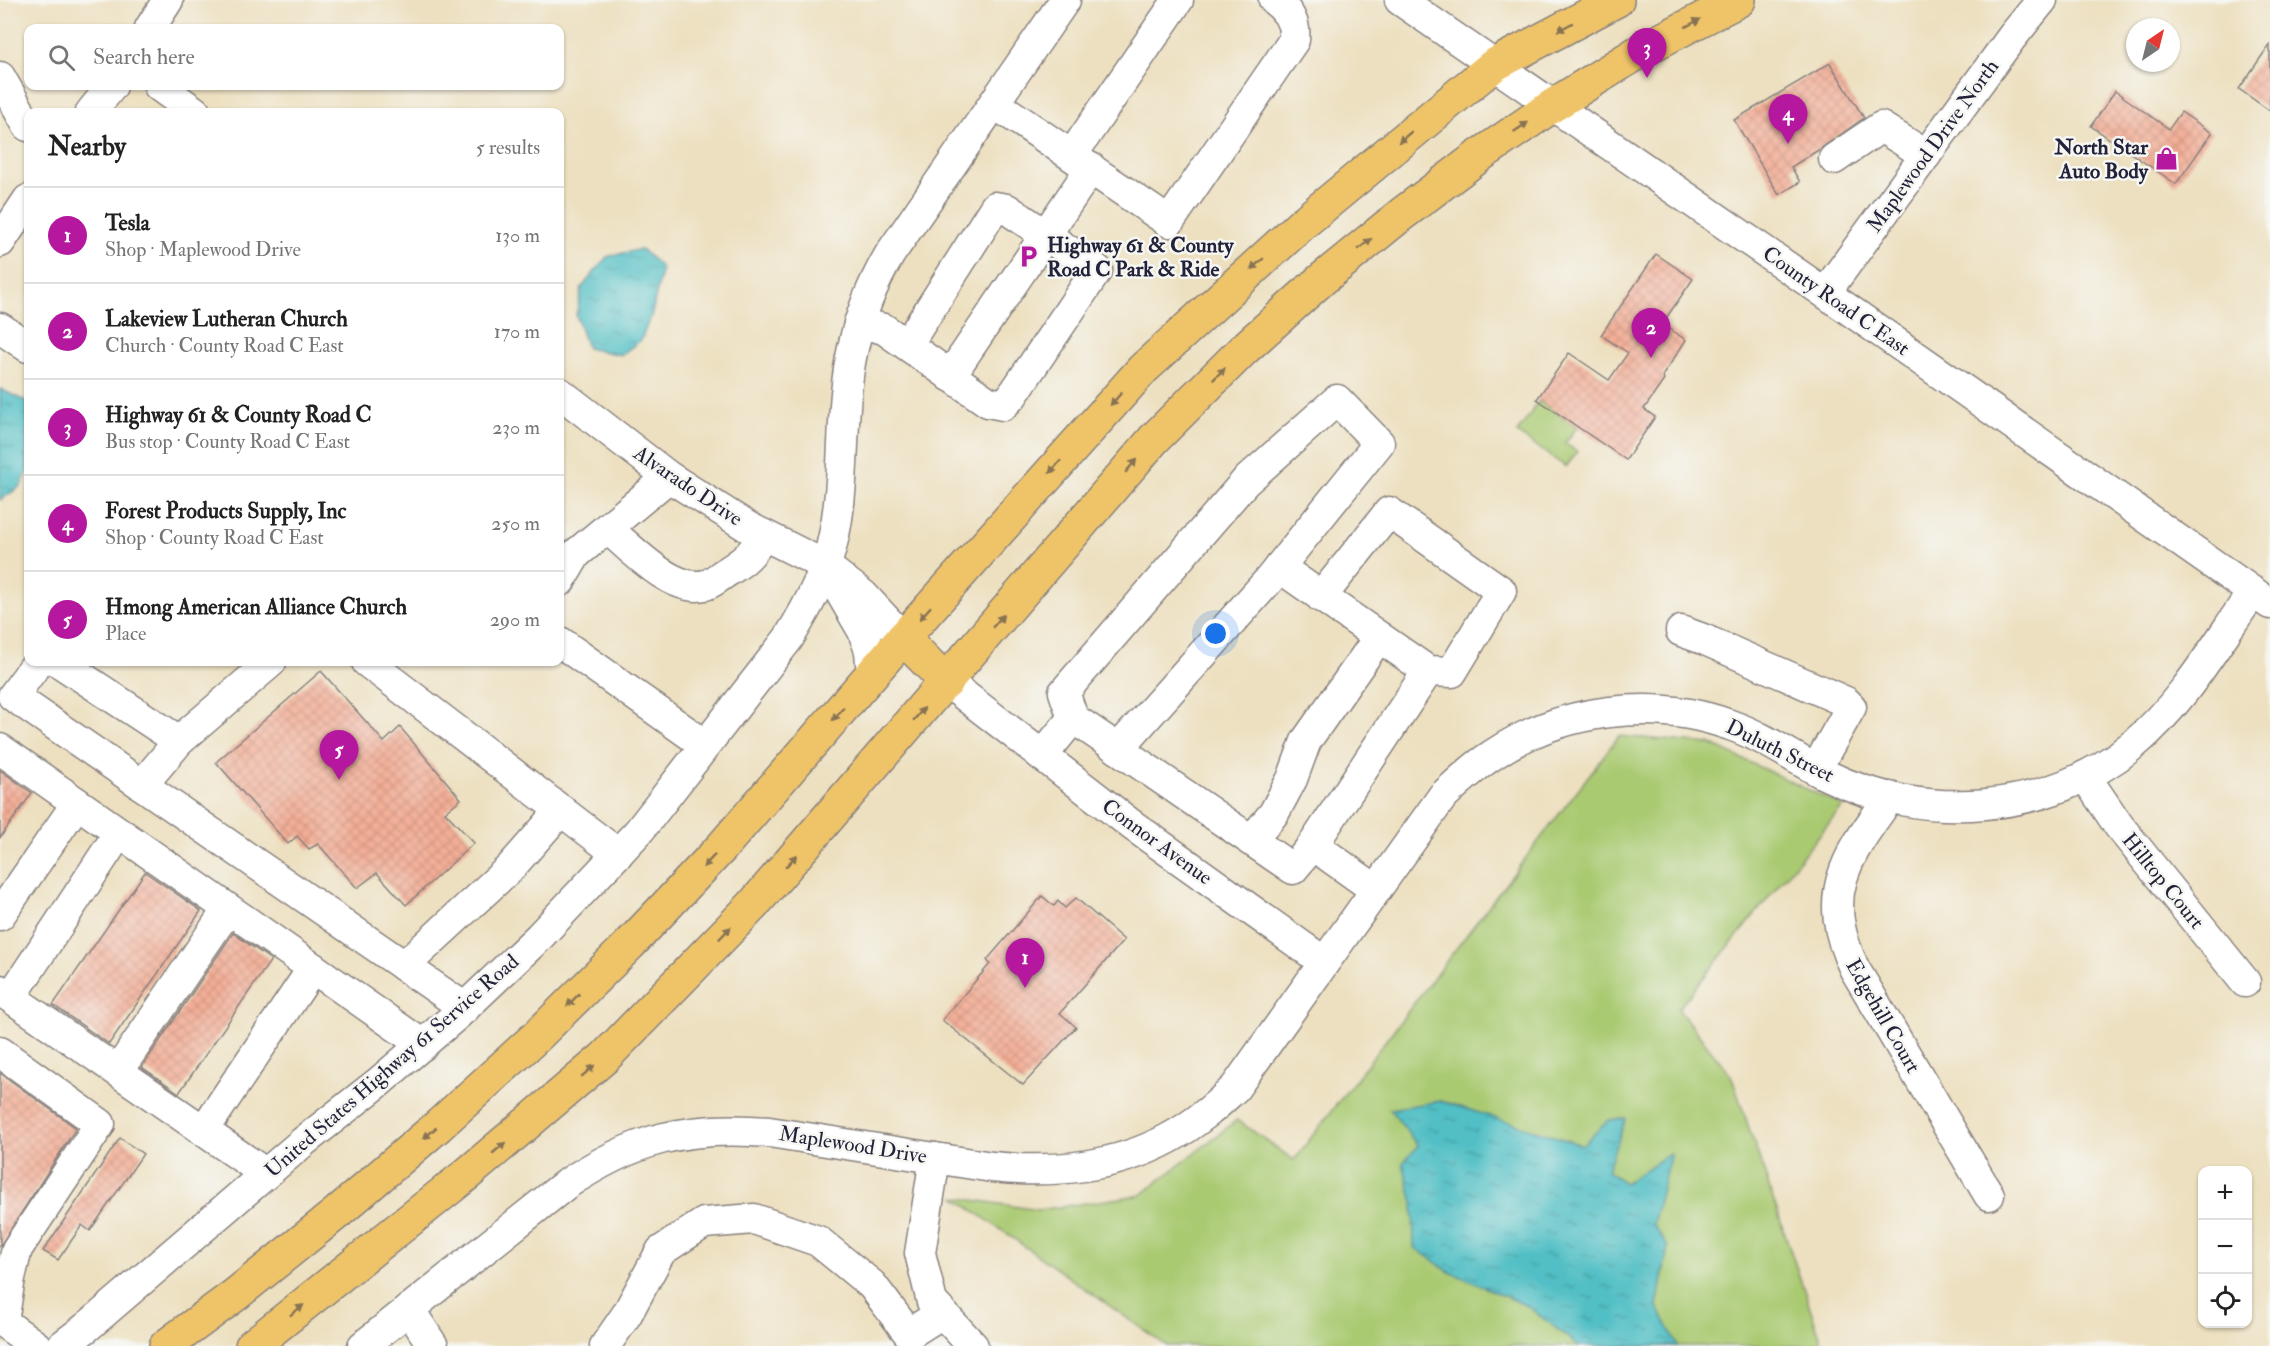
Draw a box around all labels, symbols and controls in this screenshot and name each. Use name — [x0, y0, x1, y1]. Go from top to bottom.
one-way arrow — [1685, 18, 1702, 28]
north arrow — [2126, 18, 2180, 72]
one-way arrow — [1556, 22, 1573, 32]
search box — [24, 24, 564, 90]
pin: 3 — [1628, 28, 1666, 78]
icon: search — [45, 41, 78, 74]
text: Search here — [93, 43, 195, 71]
street label: Maplewood Drive North — [1861, 54, 2005, 238]
pin: 4 — [1768, 94, 1808, 144]
one-way arrow — [1512, 121, 1528, 133]
one-way arrow — [1398, 130, 1413, 143]
text: Nearby — [48, 131, 126, 163]
place label: North Star Auto Body — [2054, 134, 2149, 185]
text: 5 results — [476, 135, 540, 160]
shop icon: North Star Auto Body — [2153, 146, 2179, 172]
text: Tesla — [105, 209, 150, 237]
text: 1 — [64, 223, 71, 248]
text: 130 m — [495, 223, 540, 248]
place label: Highway 61 & County Road C Park & Ride — [1047, 232, 1234, 283]
text: Shop · Maplewood Drive — [105, 237, 301, 262]
one-way arrow — [1357, 238, 1372, 251]
street label: County Road C East — [1757, 240, 1915, 362]
parking icon: Highway 61 & County Road C Park & Ride — [1016, 244, 1042, 270]
one-way arrow — [1250, 257, 1265, 270]
text: Lakeview Lutheran Church — [105, 305, 348, 333]
pin: 2 — [1632, 308, 1670, 358]
text: 2 — [62, 319, 73, 344]
text: 170 m — [494, 319, 540, 344]
text: Church · County Road C East — [105, 333, 344, 358]
one-way arrow — [1212, 367, 1226, 381]
one-way arrow — [1109, 391, 1123, 406]
text: Highway 61 & County Road C — [105, 401, 372, 429]
text: 3 — [64, 415, 71, 440]
text: 230 m — [492, 415, 540, 440]
text: Bus stop · County Road C East — [105, 429, 350, 454]
street label: Alvarado Drive — [628, 439, 748, 532]
one-way arrow — [1049, 459, 1062, 474]
one-way arrow — [1124, 459, 1137, 474]
text: Forest Products Supply, Inc — [105, 497, 346, 525]
text: 4 — [62, 511, 73, 536]
text: 250 m — [491, 511, 540, 536]
text: Shop · County Road C East — [105, 525, 324, 550]
text: Hmong American Alliance Church — [105, 593, 407, 621]
one-way arrow — [919, 605, 932, 620]
text: 5 — [63, 607, 72, 632]
text: 290 m — [490, 607, 540, 632]
one-way arrow — [992, 613, 1005, 629]
your location — [1201, 619, 1230, 648]
text: Place — [105, 621, 146, 646]
one-way arrow — [832, 706, 845, 721]
one-way arrow — [912, 706, 926, 721]
street label: Duluth Street — [1722, 713, 1839, 789]
pin: 5 — [320, 730, 358, 780]
street label: Connor Avenue — [1096, 793, 1218, 891]
street label: Hilltop Court — [2116, 827, 2210, 935]
one-way arrow — [702, 853, 716, 868]
one-way arrow — [784, 854, 797, 869]
one-way arrow — [718, 926, 732, 940]
pin: 1 — [1006, 938, 1044, 988]
street label: United States Highway 61 Service Road — [259, 948, 525, 1184]
street label: Edgehill Court — [1839, 954, 1927, 1078]
one-way arrow — [566, 993, 580, 1007]
one-way arrow — [580, 1065, 595, 1078]
street label: Maplewood Drive — [777, 1120, 929, 1170]
one-way arrow — [423, 1126, 438, 1139]
one-way arrow — [491, 1142, 506, 1155]
map controls — [2198, 1166, 2252, 1328]
button: + — [2198, 1166, 2252, 1220]
button: − — [2198, 1220, 2252, 1274]
button: locate — [2198, 1274, 2252, 1328]
one-way arrow — [290, 1304, 305, 1316]

